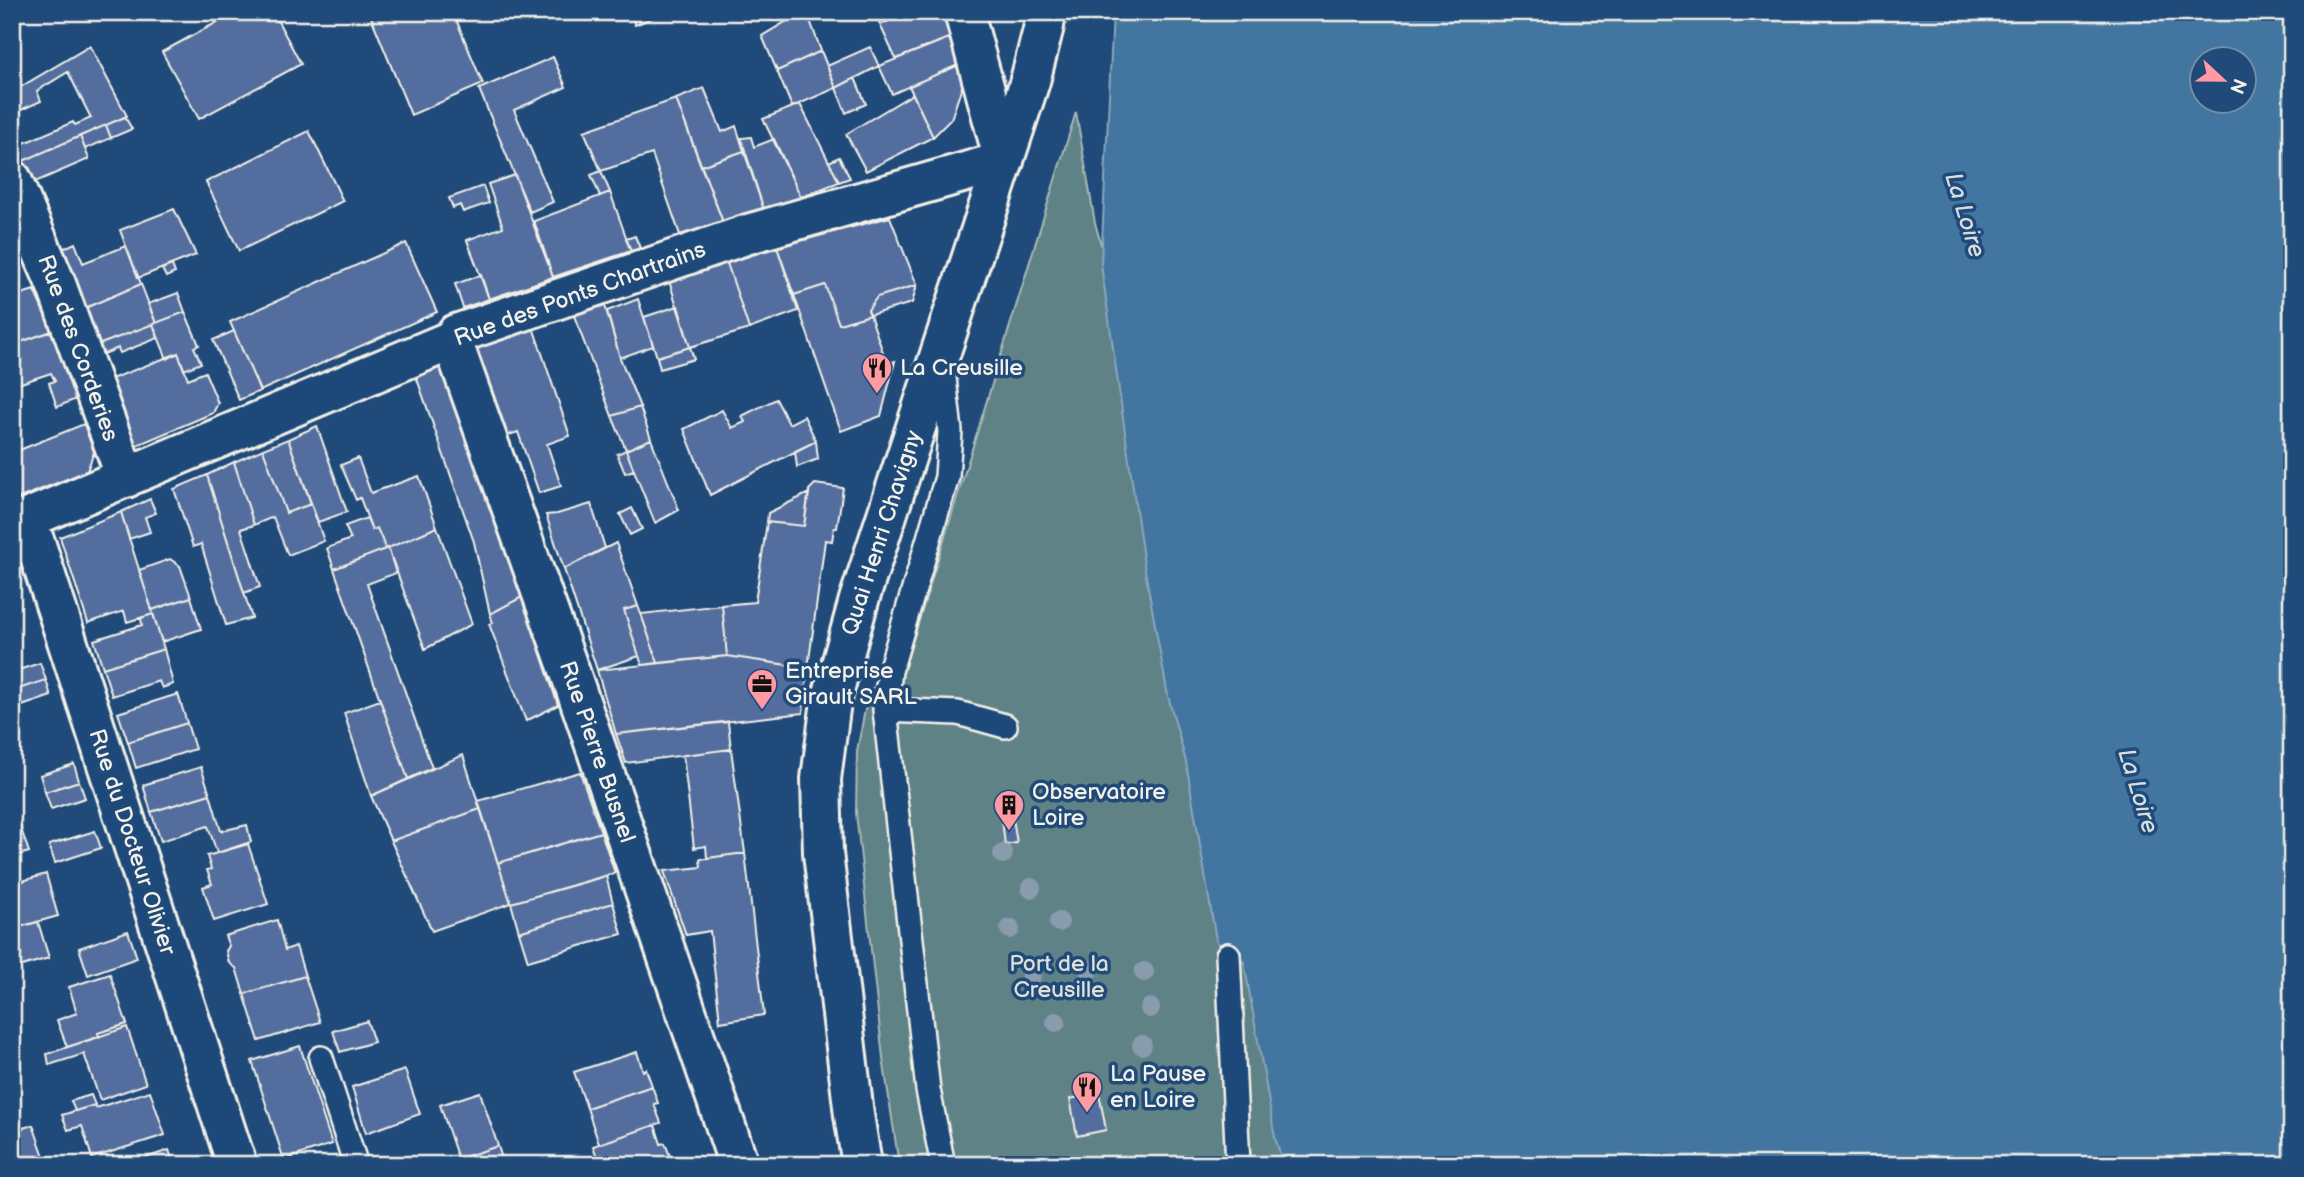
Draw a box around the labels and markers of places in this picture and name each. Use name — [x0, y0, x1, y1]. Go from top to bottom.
restaurant icon: La Creusille — [860, 351, 894, 395]
place label: La Creusille — [900, 354, 1023, 382]
place label: Entreprise Girault SARL — [785, 657, 918, 711]
office icon: Entreprise Girault SARL — [745, 667, 779, 711]
place label: Observatoire Loire — [1032, 778, 1166, 832]
building icon: Observatoire Loire — [992, 788, 1026, 832]
place label: La Pause en Loire — [1110, 1060, 1206, 1114]
restaurant icon: La Pause en Loire — [1070, 1070, 1104, 1114]

